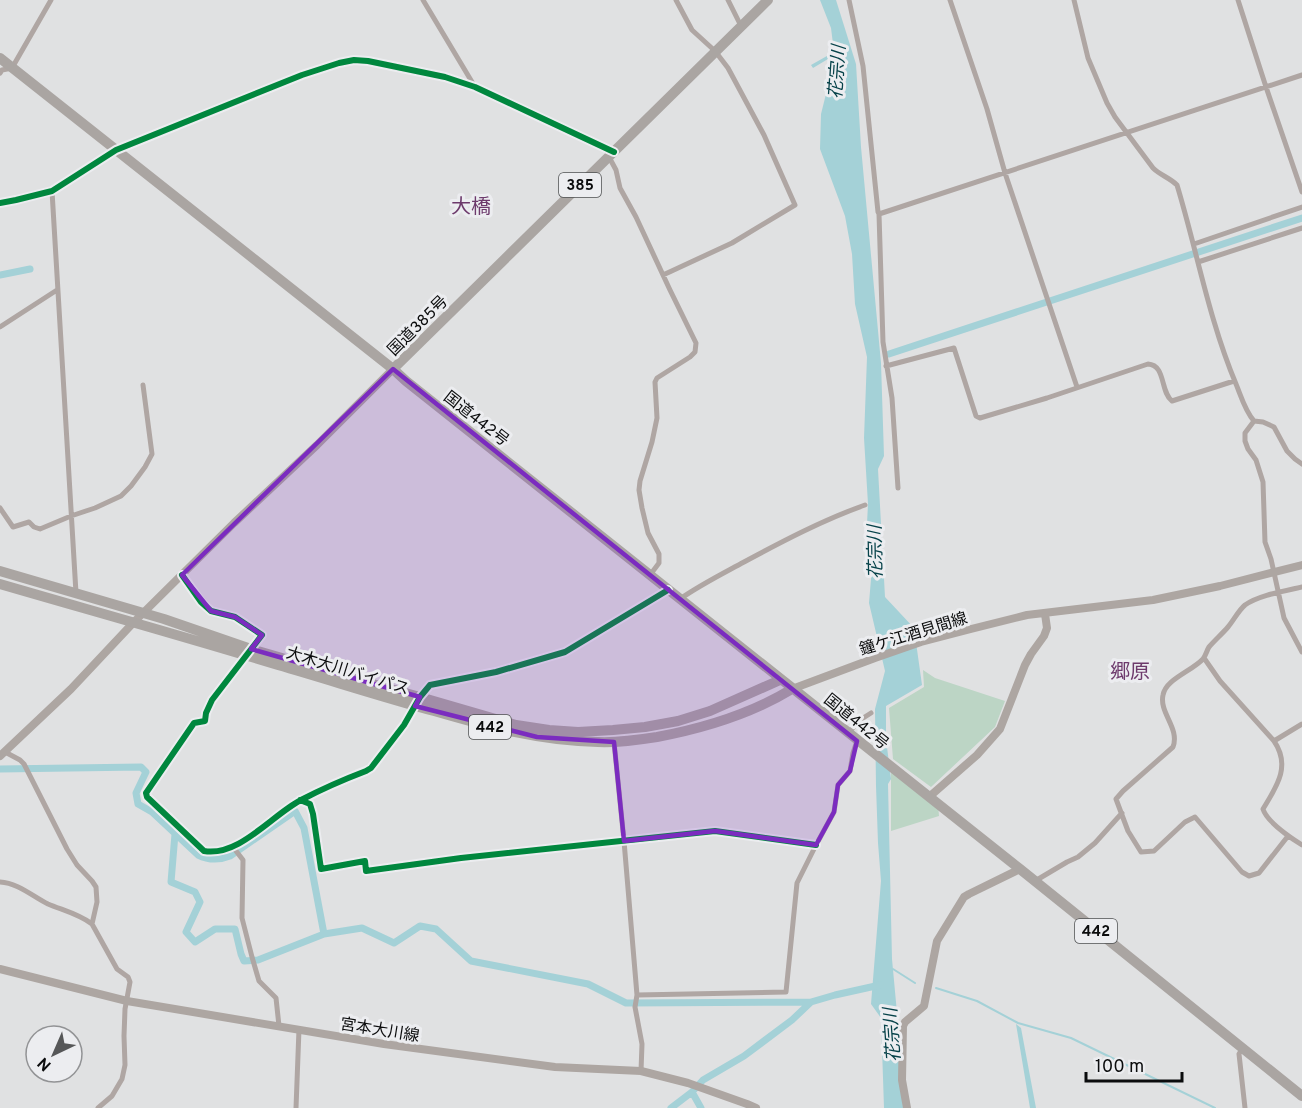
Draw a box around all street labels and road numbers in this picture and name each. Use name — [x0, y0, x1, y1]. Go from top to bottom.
road number: 385 — [559, 173, 601, 197]
street label: 国道385号 — [384, 292, 453, 361]
street label: 国道442号 — [439, 388, 513, 451]
street label: 鐘ケ江酒見間線 — [857, 609, 970, 661]
street label: 大木大川バイパス — [283, 644, 411, 700]
street label: 国道442号 — [819, 690, 892, 755]
road number: 442 — [469, 715, 511, 739]
road number: 442 — [1075, 919, 1117, 943]
street label: 宮本大川線 — [339, 1015, 421, 1047]

